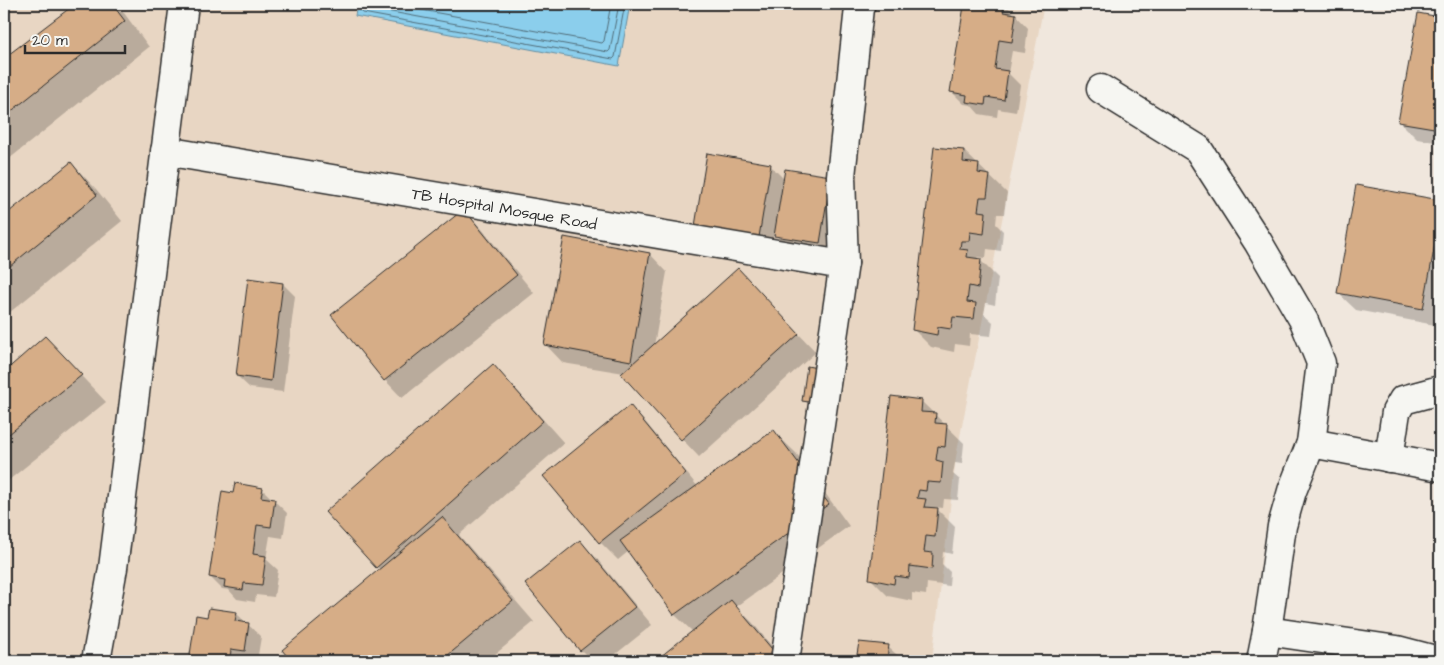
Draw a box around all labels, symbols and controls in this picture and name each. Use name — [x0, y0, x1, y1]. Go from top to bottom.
scale bar — [25, 22, 125, 54]
text: 20 m — [32, 30, 68, 51]
street label: TB Hospital Mosque Road — [410, 183, 598, 235]

